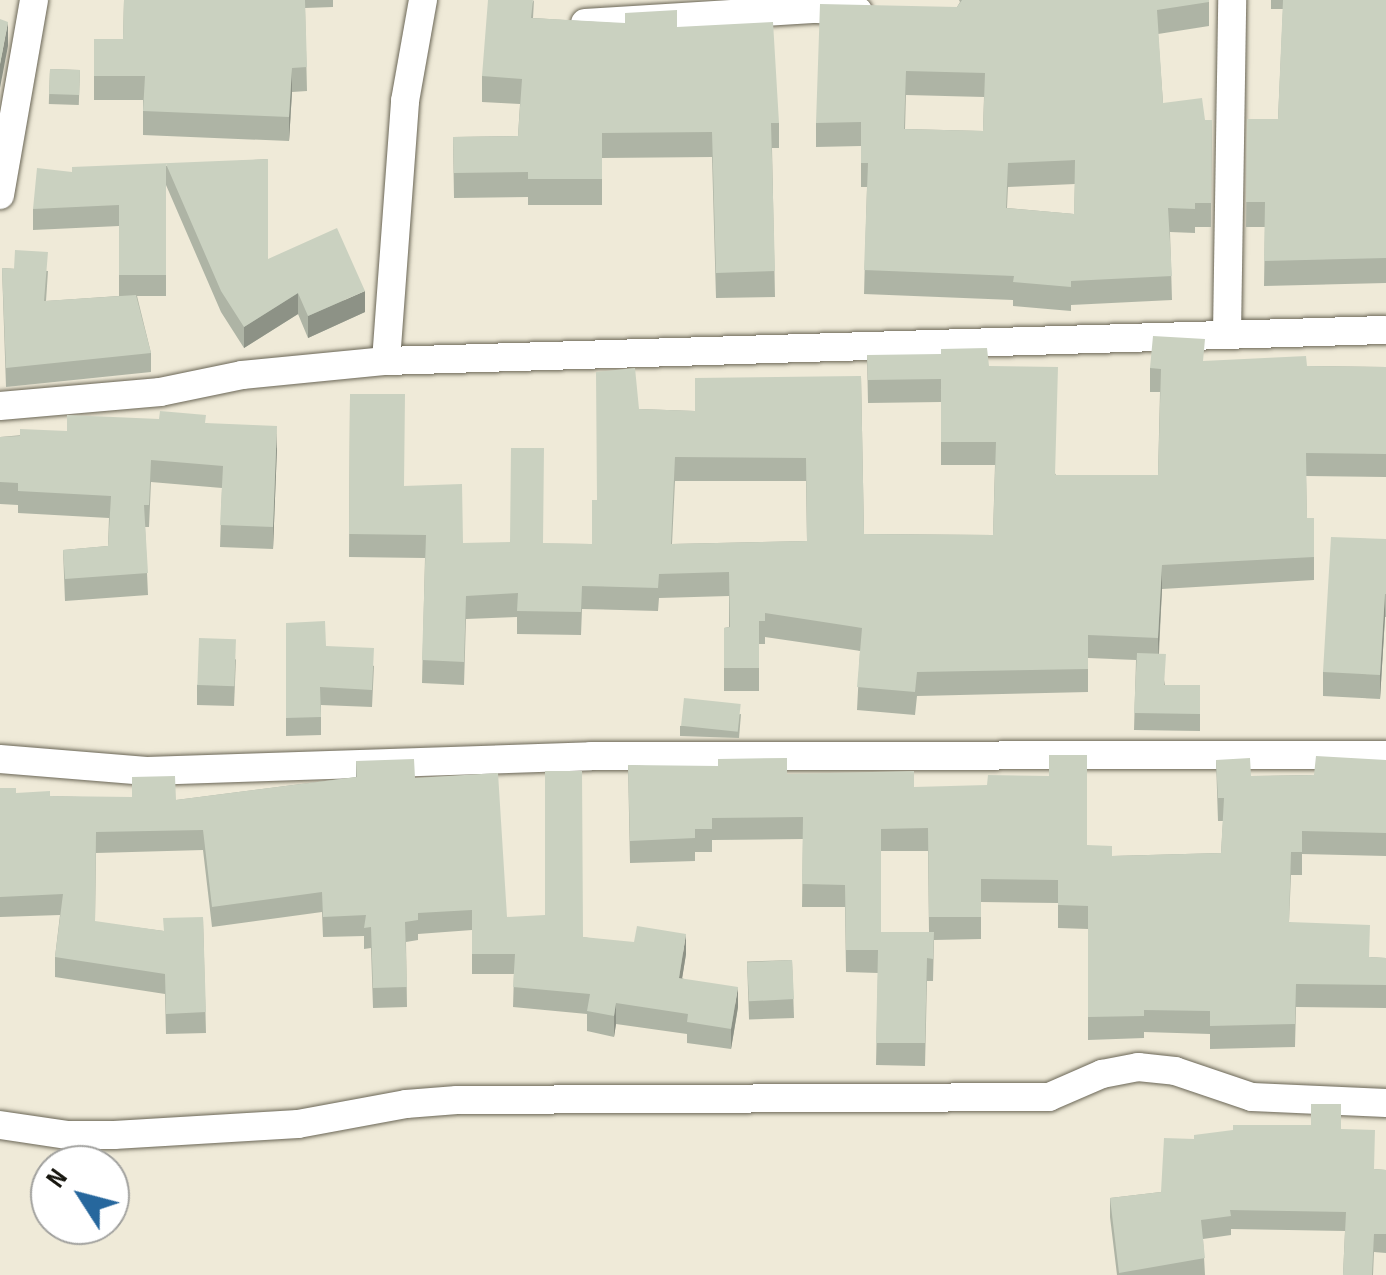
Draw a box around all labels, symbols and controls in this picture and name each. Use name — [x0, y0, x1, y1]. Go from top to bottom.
north arrow — [30, 1145, 130, 1245]
text: N — [39, 1163, 75, 1194]

